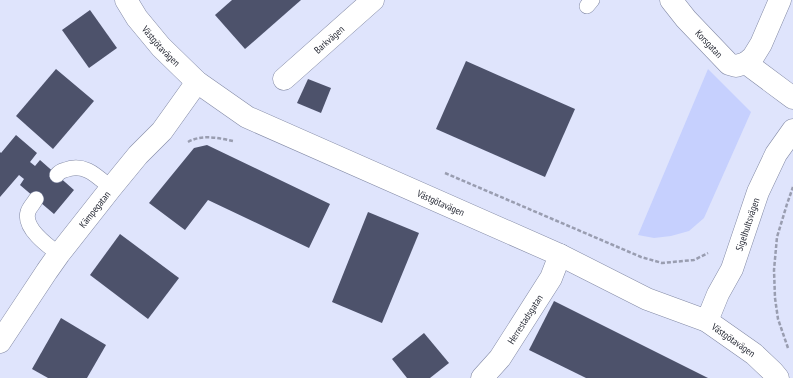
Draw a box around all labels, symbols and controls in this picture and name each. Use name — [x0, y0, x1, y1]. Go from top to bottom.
street label: Västgötavägen — [139, 22, 183, 69]
street label: Barkvägen — [311, 22, 347, 56]
street label: Korsgatan — [693, 26, 726, 60]
street label: Västgötavägen — [414, 186, 467, 219]
street label: Kämpegatan — [76, 188, 113, 230]
street label: Sigelhultsvägen — [732, 196, 762, 253]
street label: Herrestadsgatan — [504, 292, 545, 346]
street label: Västgötavägen — [708, 319, 758, 360]

